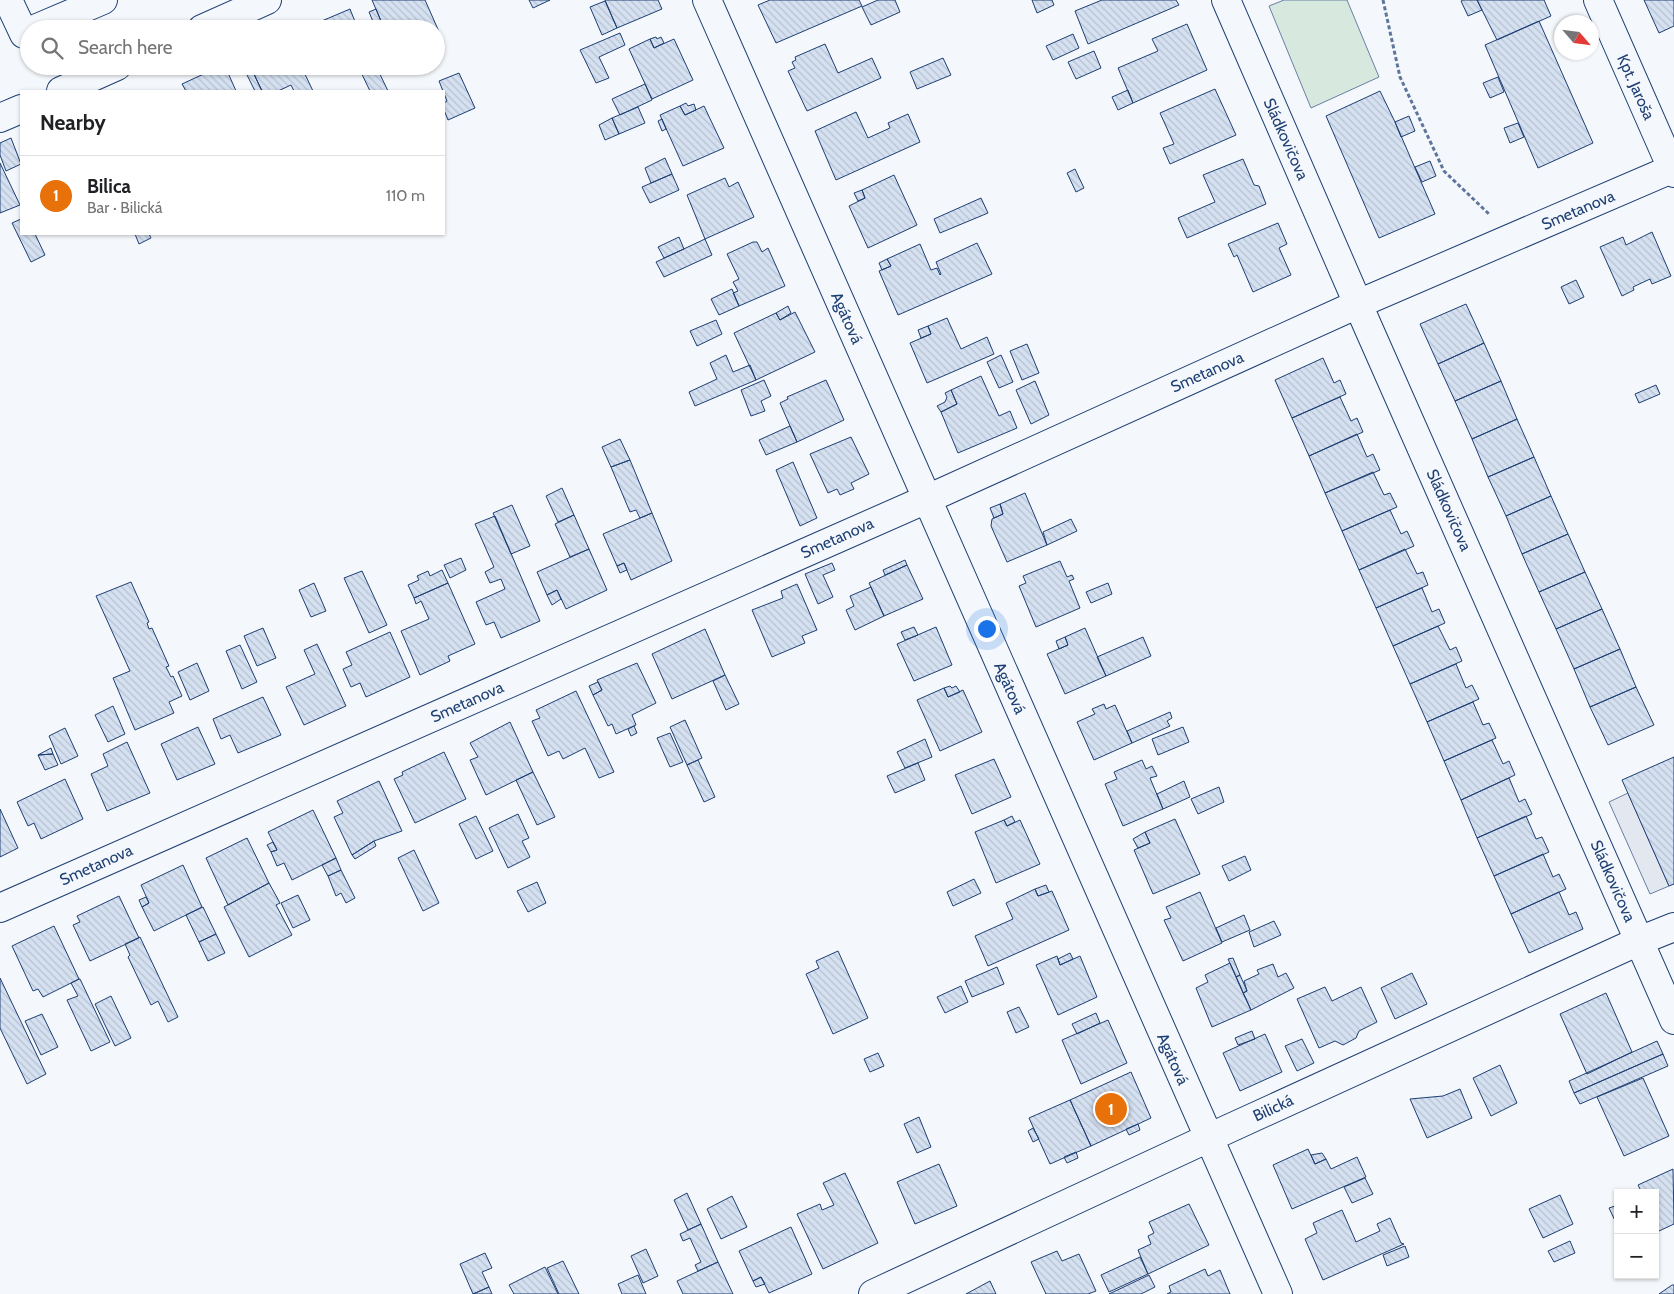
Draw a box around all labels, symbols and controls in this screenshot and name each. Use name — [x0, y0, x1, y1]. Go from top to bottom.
north arrow — [1554, 15, 1599, 60]
search box — [20, 20, 445, 75]
icon: search — [38, 34, 66, 62]
text: Search here — [78, 36, 172, 59]
street label: Kpt. Jaroša — [1613, 51, 1659, 123]
street label: Sládkovičova — [1259, 95, 1313, 183]
text: Nearby — [40, 110, 106, 135]
text: Bilica — [87, 175, 131, 198]
text: 1 — [53, 186, 59, 205]
text: 110 m — [386, 186, 425, 205]
street label: Smetanova — [1539, 186, 1618, 234]
text: Bar · Bilická — [87, 198, 162, 217]
street label: Agátová — [827, 289, 867, 347]
street label: Smetanova — [1168, 347, 1247, 396]
street label: Sládkovičova — [1422, 466, 1476, 554]
street label: Smetanova — [798, 513, 877, 562]
your location — [974, 616, 1000, 642]
street label: Agátová — [990, 659, 1030, 717]
street label: Smetanova — [428, 677, 507, 726]
street label: Sládkovičova — [1586, 837, 1640, 925]
street label: Smetanova — [57, 840, 136, 889]
street label: Agátová — [1153, 1030, 1193, 1088]
pin: 1 — [1095, 1090, 1127, 1128]
street label: Bilická — [1250, 1090, 1296, 1125]
map controls — [1614, 1189, 1659, 1279]
button: + — [1614, 1189, 1659, 1234]
button: − — [1614, 1234, 1659, 1279]

